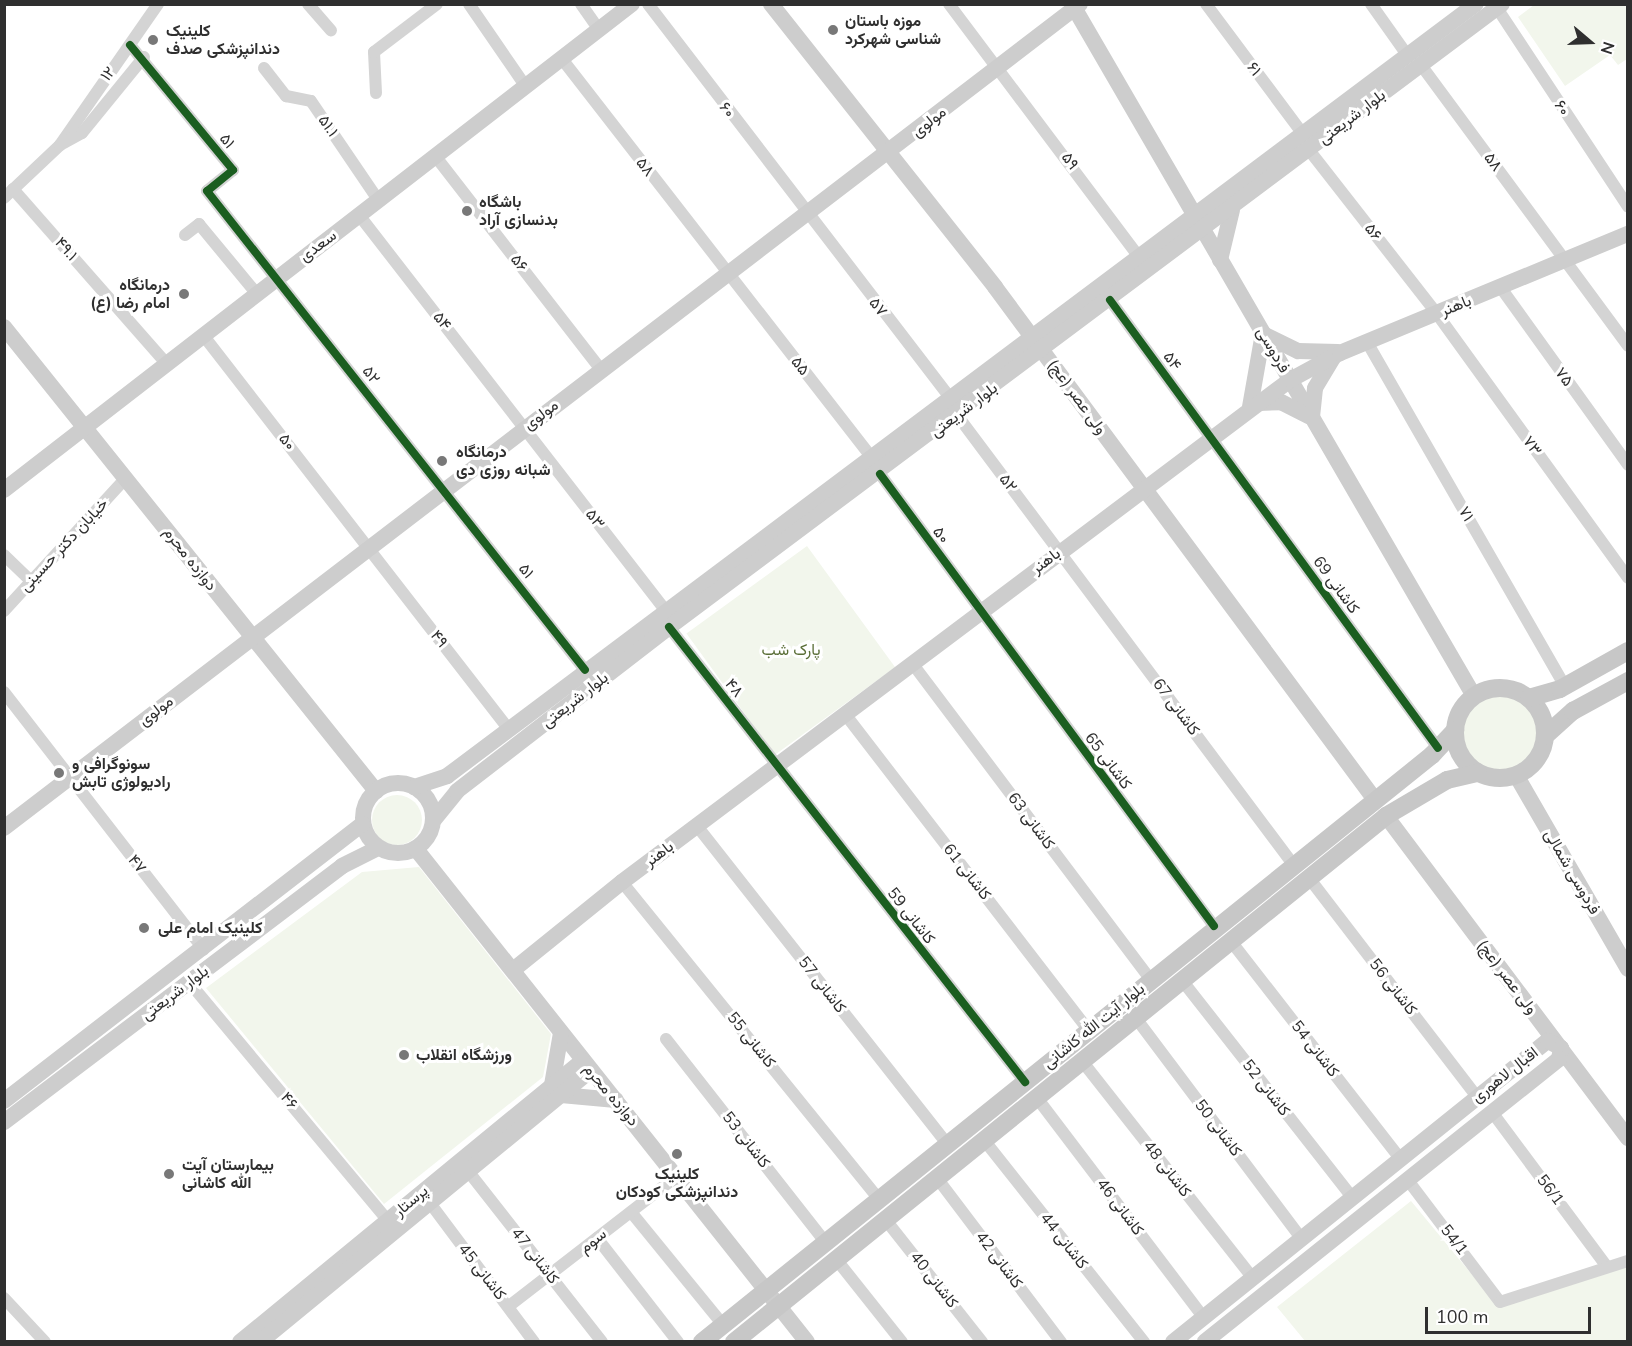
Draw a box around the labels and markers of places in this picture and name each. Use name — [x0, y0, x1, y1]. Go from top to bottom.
place label: موزه باستان شناسی شهرکرد — [845, 11, 941, 49]
place label: کلینیک دندانپزشکی صدف — [166, 21, 280, 59]
marker: موزه باستان شناسی شهرکرد — [826, 23, 840, 37]
marker: کلینیک دندانپزشکی صدف — [144, 31, 162, 49]
place label: باشگاه بدنسازى آراد — [479, 192, 558, 230]
marker: باشگاه بدنسازى آراد — [460, 204, 474, 218]
place label: درمانگاه امام رضا (ع) — [90, 275, 170, 313]
marker: درمانگاه امام رضا (ع) — [175, 285, 193, 303]
place label: درمانگاه شبانه روزی دی — [456, 442, 550, 480]
marker: درمانگاه شبانه روزی دی — [433, 452, 451, 470]
place label: سونوگرافی و رادیولوژی تابش — [72, 754, 170, 792]
marker: سونوگرافی و رادیولوژی تابش — [50, 764, 68, 782]
place label: کلینیک امام علی — [158, 918, 262, 938]
marker: کلینیک امام علی — [135, 919, 153, 937]
place label: ورزشگاه انقلاب — [416, 1045, 512, 1065]
marker: ورزشگاه انقلاب — [397, 1048, 411, 1062]
marker: کلینیک دندانپزشکی کودکان — [668, 1145, 686, 1163]
place label: بیمارستان آیت الله کاشانی — [182, 1155, 274, 1193]
place label: کلینیک دندانپزشکی کودکان — [616, 1164, 738, 1202]
marker: بیمارستان آیت الله کاشانی — [160, 1165, 178, 1183]

